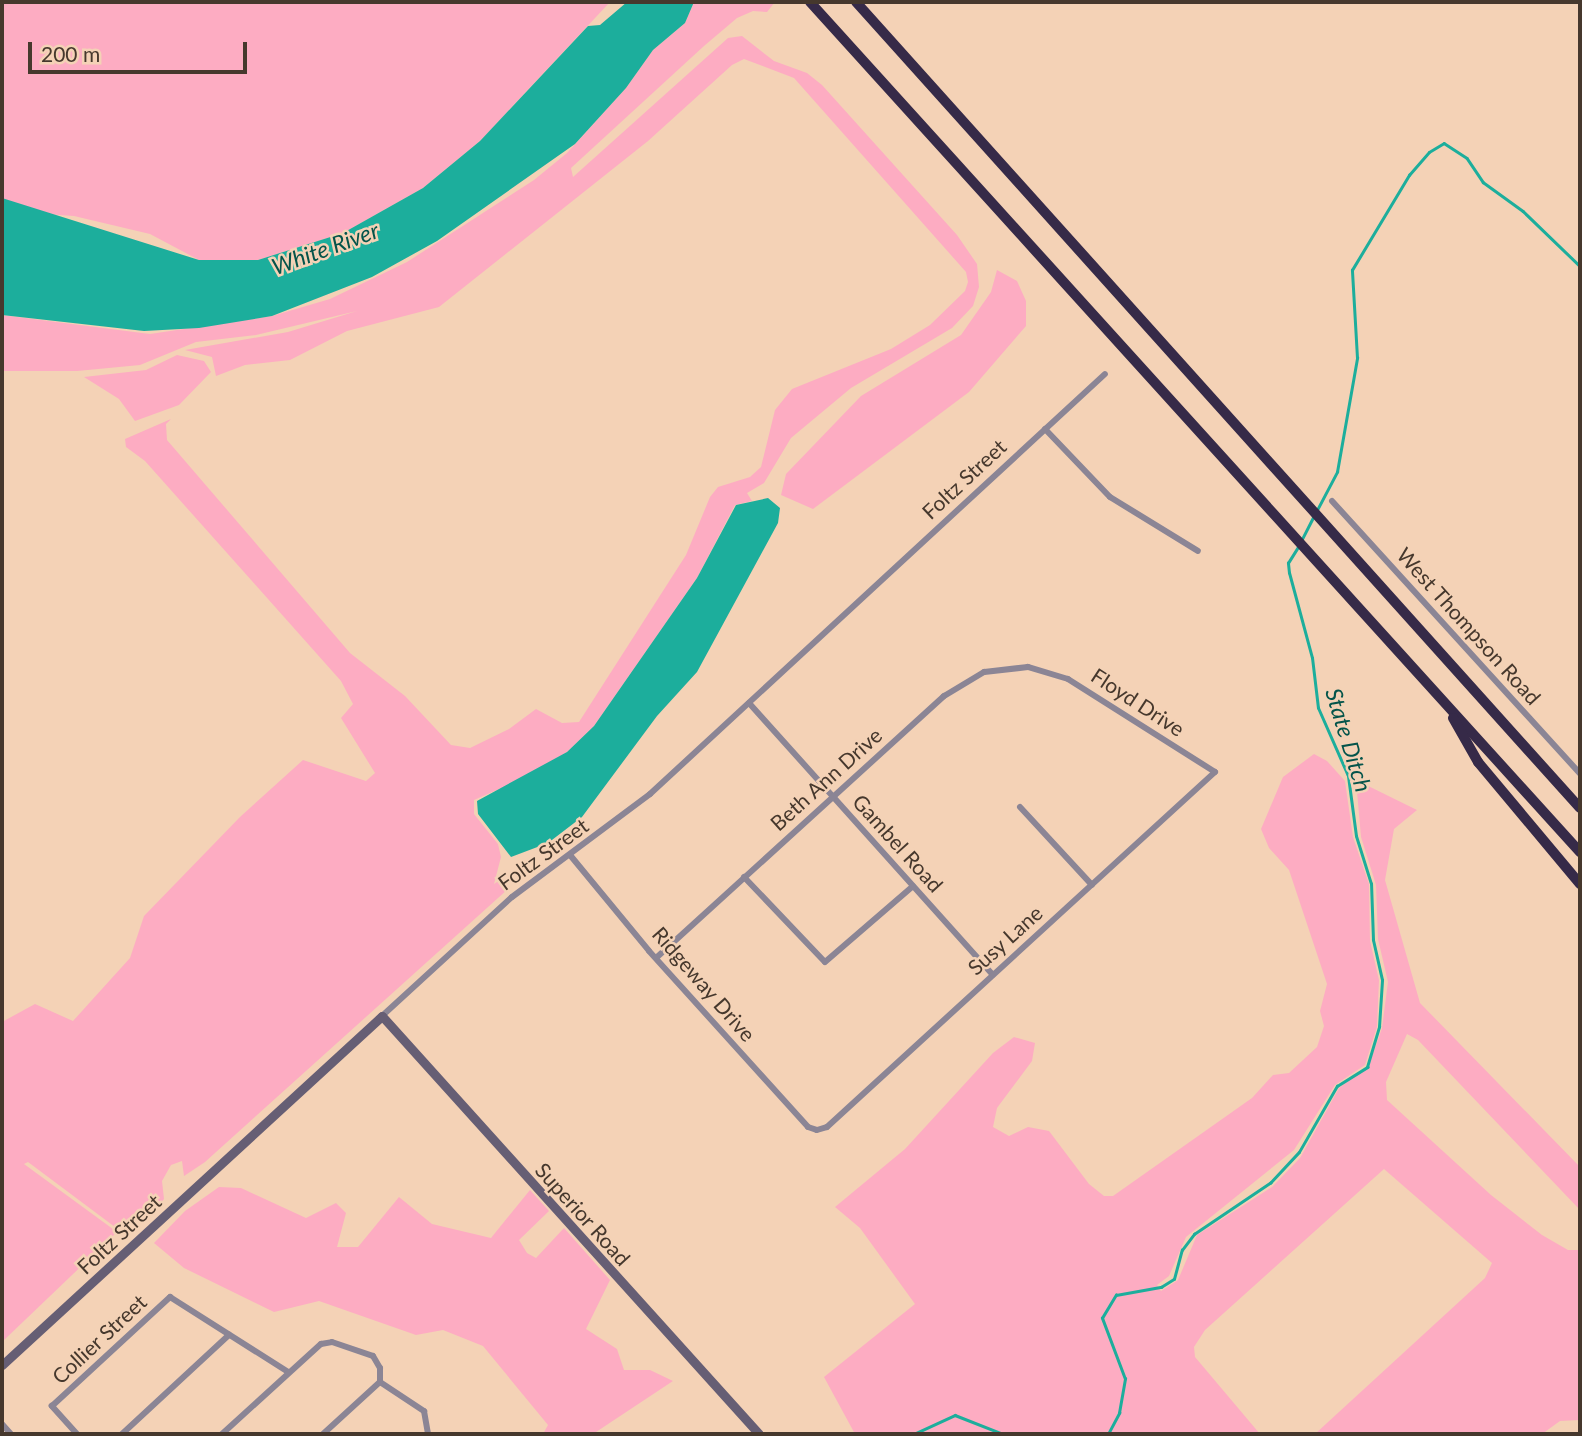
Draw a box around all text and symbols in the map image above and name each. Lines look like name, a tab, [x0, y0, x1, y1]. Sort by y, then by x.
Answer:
scale bar	[32, 28, 250, 72]
text: 200 m	[41, 41, 100, 66]
water label: White River	[268, 216, 382, 280]
street label: Foltz Street	[917, 434, 1011, 524]
street label: West Thompson Road	[1392, 542, 1546, 710]
street label: Floyd Drive	[1087, 663, 1189, 741]
water label: State Ditch	[1320, 685, 1378, 795]
street label: Beth Ann Drive	[765, 722, 887, 836]
street label: Gambel Road	[848, 789, 948, 897]
street label: Foltz Street	[493, 813, 593, 895]
street label: Susy Lane	[962, 900, 1048, 980]
street label: Ridgeway Drive	[647, 921, 761, 1047]
street label: Superior Road	[530, 1157, 636, 1271]
street label: Foltz Street	[72, 1189, 166, 1279]
street label: Collier Street	[46, 1289, 152, 1389]

